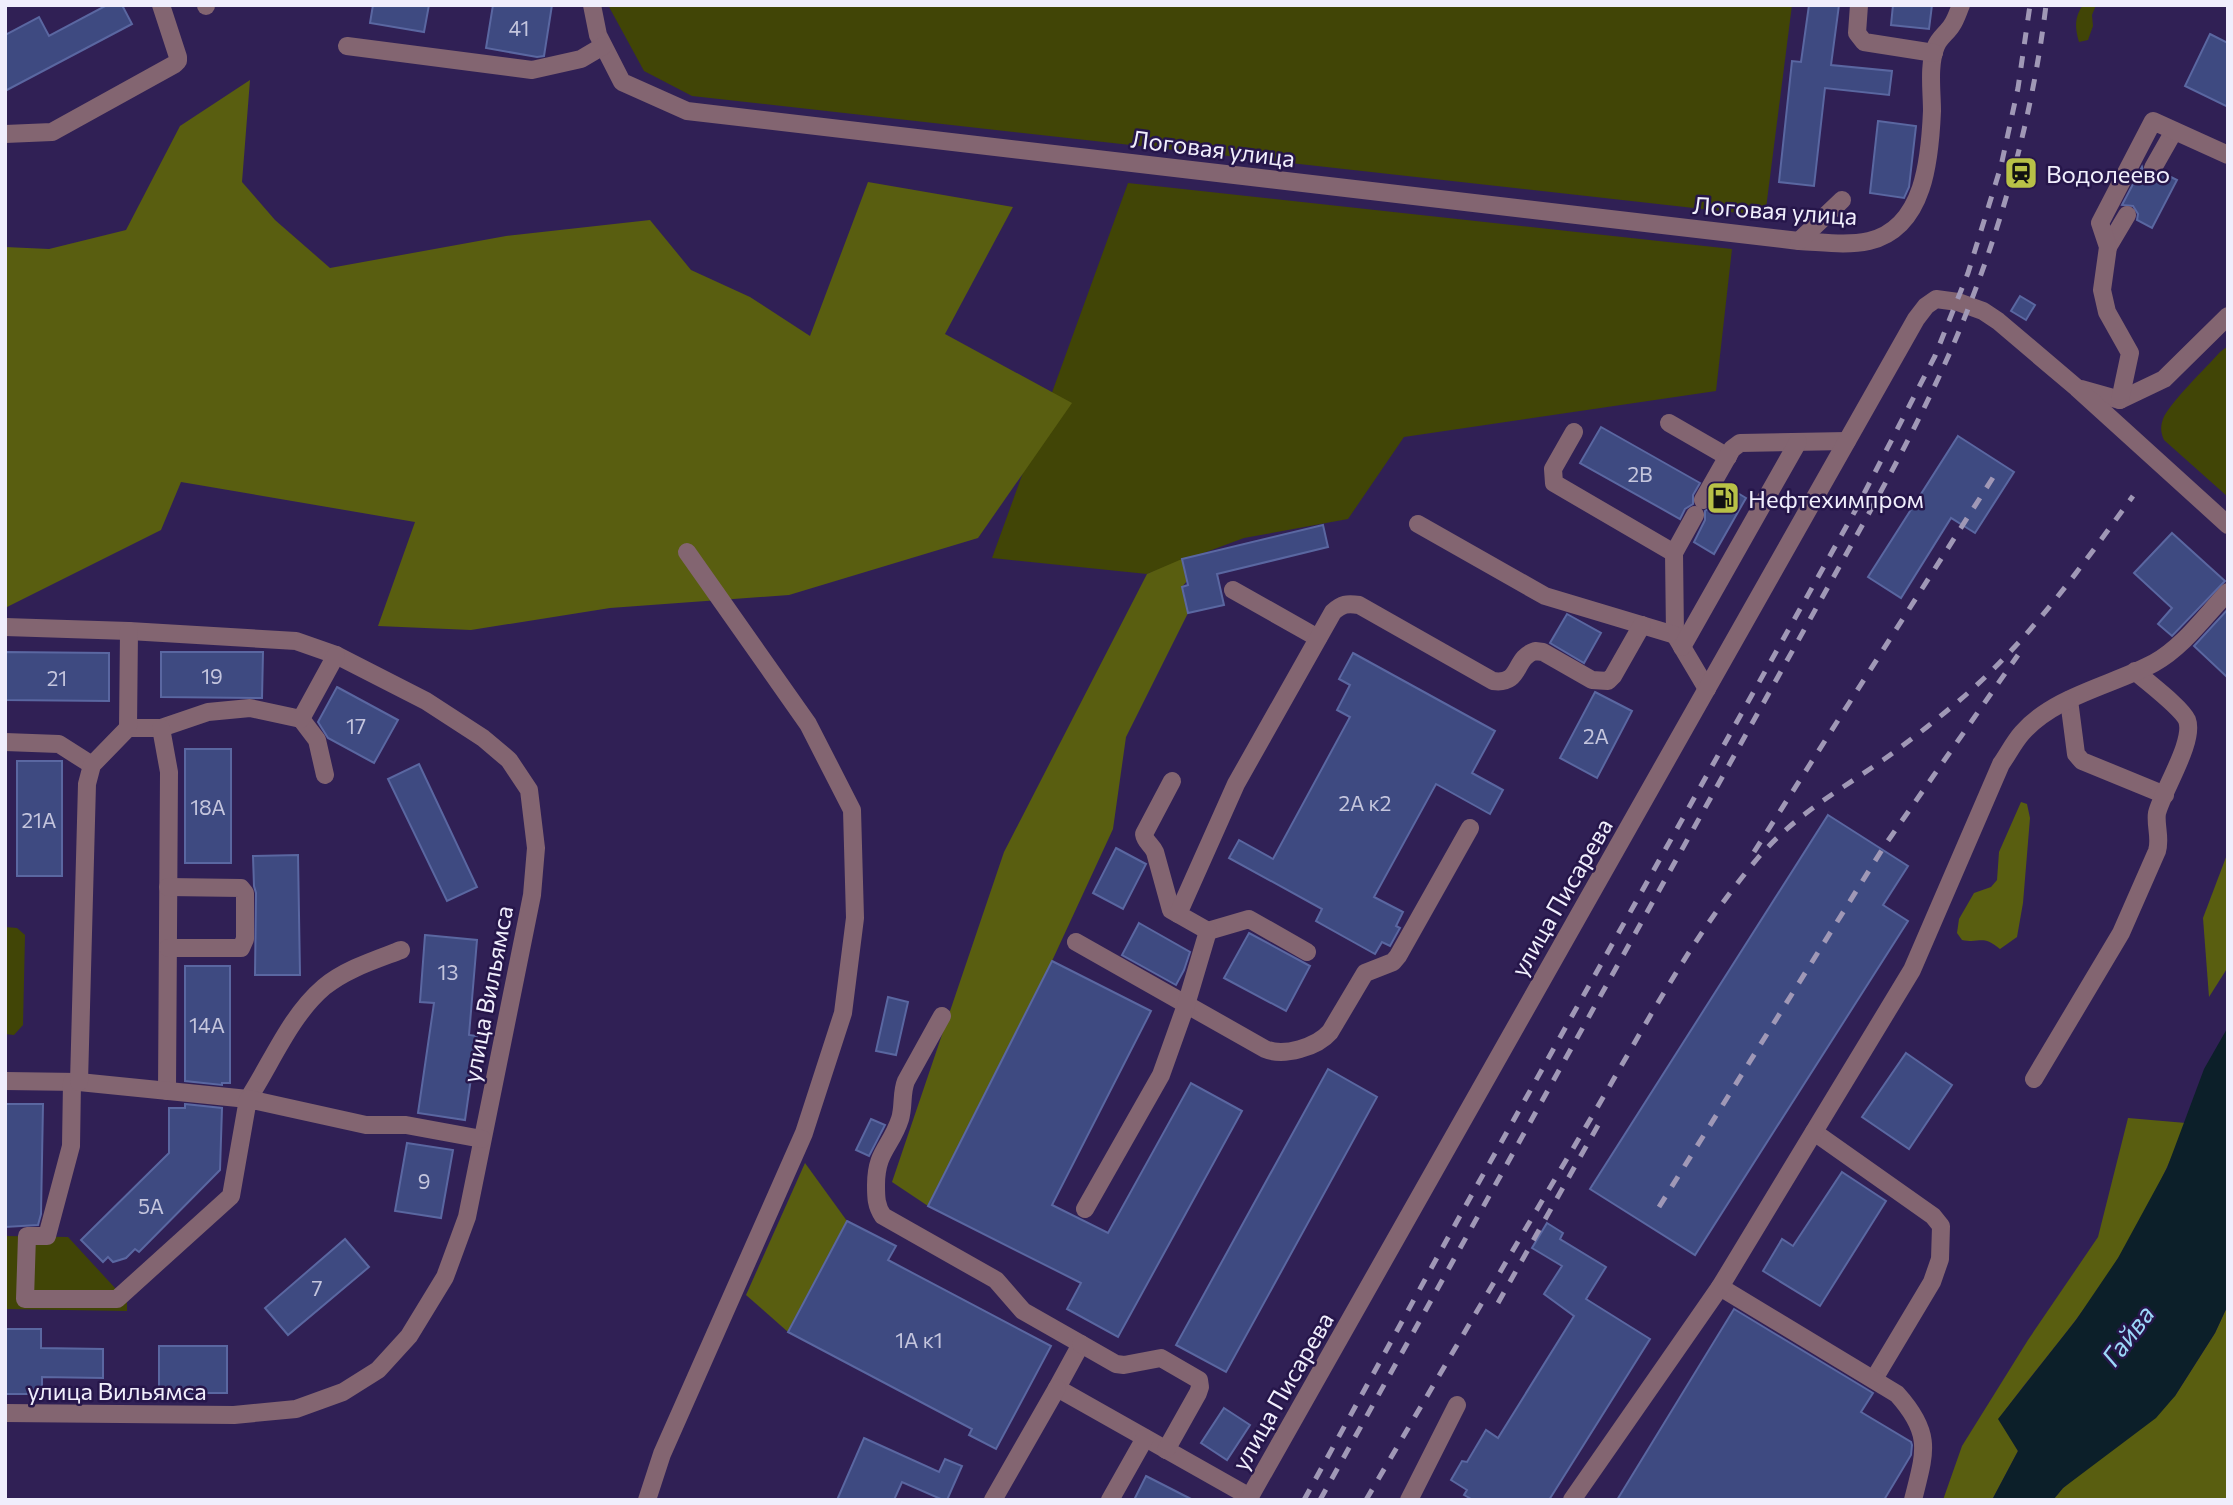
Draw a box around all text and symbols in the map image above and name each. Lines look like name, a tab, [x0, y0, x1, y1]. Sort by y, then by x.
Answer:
house number: 41	[509, 15, 529, 40]
street label: Логовая улица	[1129, 124, 1297, 172]
station icon: Водолеево	[2002, 154, 2040, 192]
place label: Водолеево	[2046, 159, 2170, 188]
street label: Логовая улица	[1692, 190, 1858, 230]
house number: 2В	[1627, 461, 1653, 486]
fuel station icon: Нефтехимпром	[1704, 479, 1742, 517]
place label: Нефтехимпром	[1748, 484, 1924, 513]
house number: 19	[201, 663, 223, 688]
house number: 21	[47, 665, 67, 690]
house number: 17	[346, 713, 366, 738]
house number: 2А	[1583, 723, 1609, 748]
house number: 2А к2	[1338, 790, 1392, 815]
house number: 18А	[190, 794, 226, 819]
house number: 21А	[21, 807, 57, 832]
street label: улица Писарева	[1504, 813, 1618, 981]
street label: улица Вильямса	[456, 903, 518, 1085]
house number: 13	[438, 959, 458, 984]
house number: 14А	[189, 1012, 225, 1037]
house number: 9	[418, 1168, 430, 1193]
house number: 5А	[138, 1193, 164, 1218]
house number: 7	[311, 1275, 323, 1300]
water label: Гайва	[2094, 1298, 2160, 1372]
street label: улица Писарева	[1225, 1307, 1339, 1475]
house number: 1А к1	[895, 1327, 943, 1352]
street label: улица Вильямса	[27, 1376, 207, 1405]

